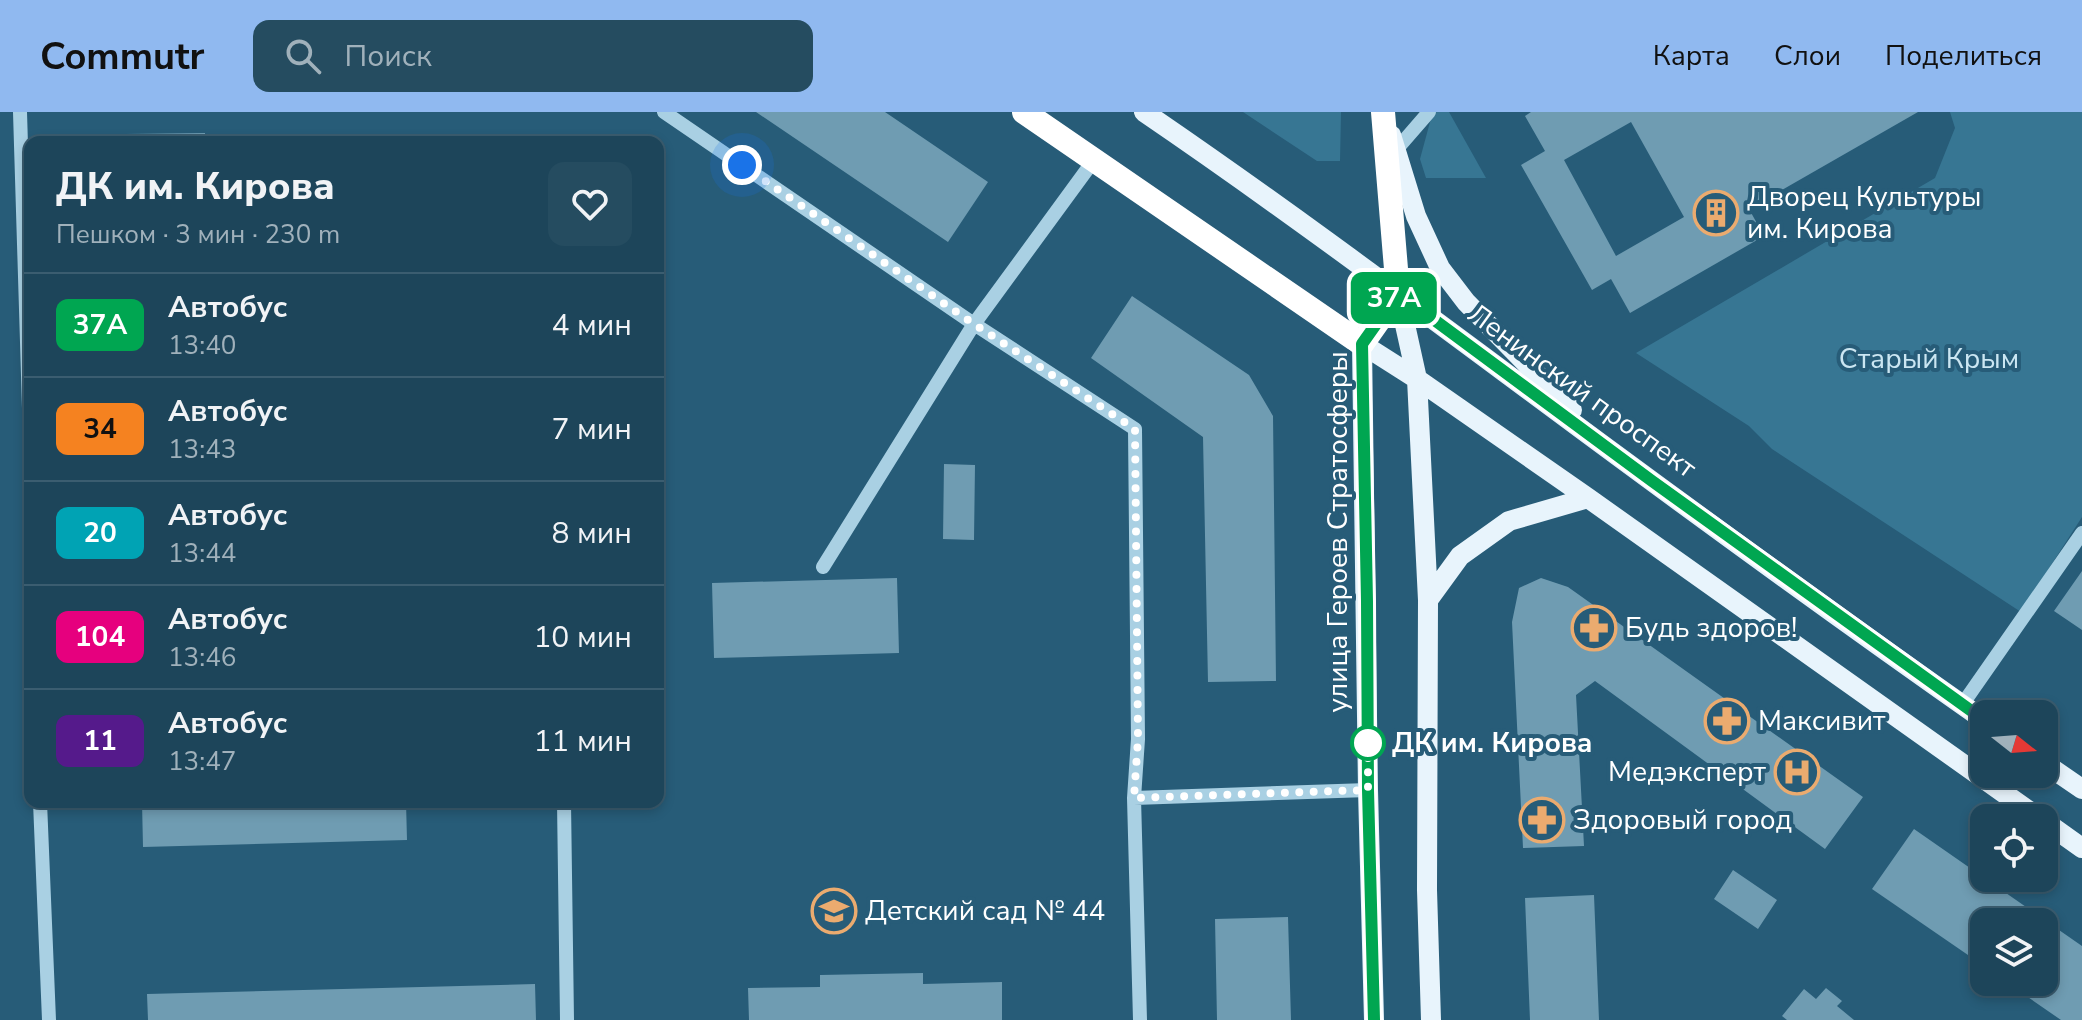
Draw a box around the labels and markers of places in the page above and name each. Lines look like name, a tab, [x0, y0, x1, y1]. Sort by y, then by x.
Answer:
place label: Дворец Культуры им. Кирова	[1747, 178, 1981, 248]
building icon: Дворец Культуры им. Кирова	[1692, 189, 1740, 237]
pharmacy icon: Будь здоров!	[1570, 604, 1618, 652]
place label: Будь здоров!	[1625, 609, 1797, 647]
pharmacy icon: Максивит	[1703, 697, 1751, 745]
place label: Максивит	[1758, 702, 1886, 740]
place label: ДК им. Кирова	[1392, 724, 1593, 762]
marker: ДК им. Кирова	[1351, 726, 1385, 760]
hospital icon: Медэксперт	[1773, 748, 1821, 796]
place label: Медэксперт	[1608, 753, 1767, 791]
pharmacy icon: Здоровый город	[1518, 796, 1566, 844]
place label: Здоровый город	[1573, 801, 1792, 839]
school or university icon: Детский сад № 44	[810, 887, 858, 935]
place label: Детский сад № 44	[865, 892, 1105, 930]

